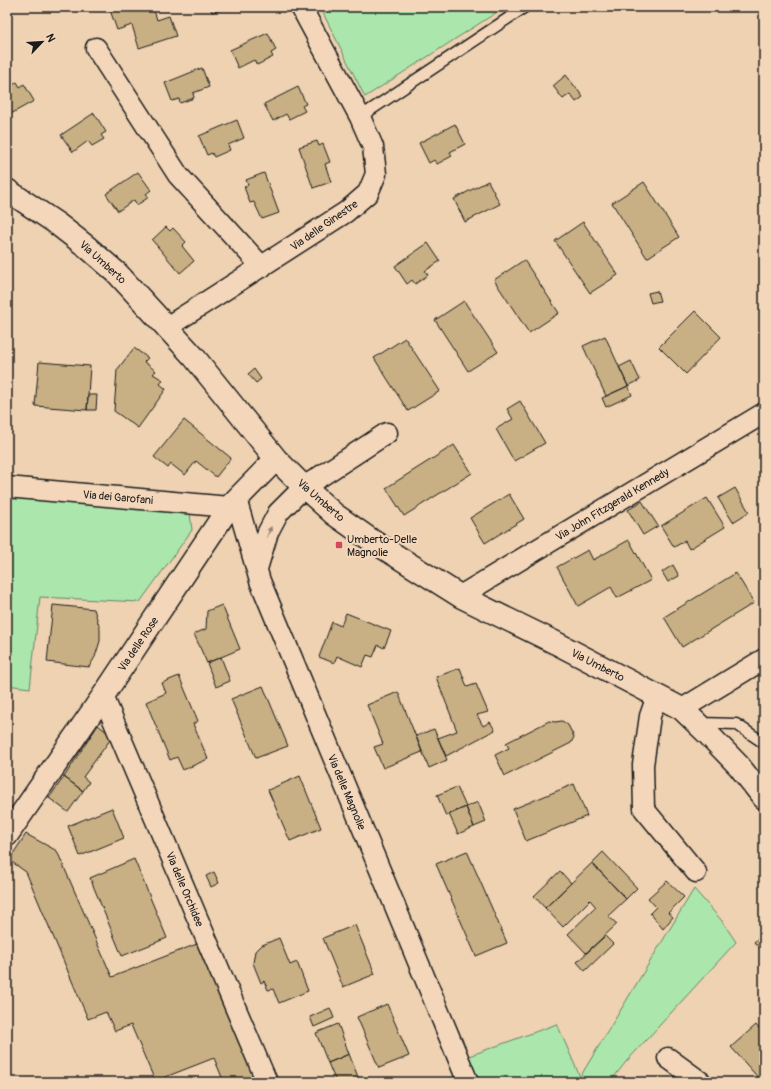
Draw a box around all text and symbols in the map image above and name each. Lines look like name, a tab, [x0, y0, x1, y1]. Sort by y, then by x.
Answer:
north arrow	[22, 22, 62, 62]
text: N	[43, 32, 58, 45]
street label: Via delle Ginestre	[288, 197, 361, 253]
street label: Via Umberto	[77, 238, 129, 287]
street label: Via John Fitzgerald Kennedy	[553, 465, 672, 543]
street label: Via Umberto	[294, 476, 347, 524]
street label: Via dei Garofani	[82, 488, 154, 507]
one-way arrow	[266, 526, 272, 538]
place label: Umberto-Delle Magnolie	[347, 533, 417, 559]
marker: Umberto-Delle Magnolie	[334, 540, 344, 550]
street label: Via delle Rose	[116, 614, 162, 674]
street label: Via Umberto	[569, 646, 627, 684]
street label: Via delle Magnolie	[325, 752, 369, 833]
street label: Via delle Orchidee	[163, 850, 206, 929]

